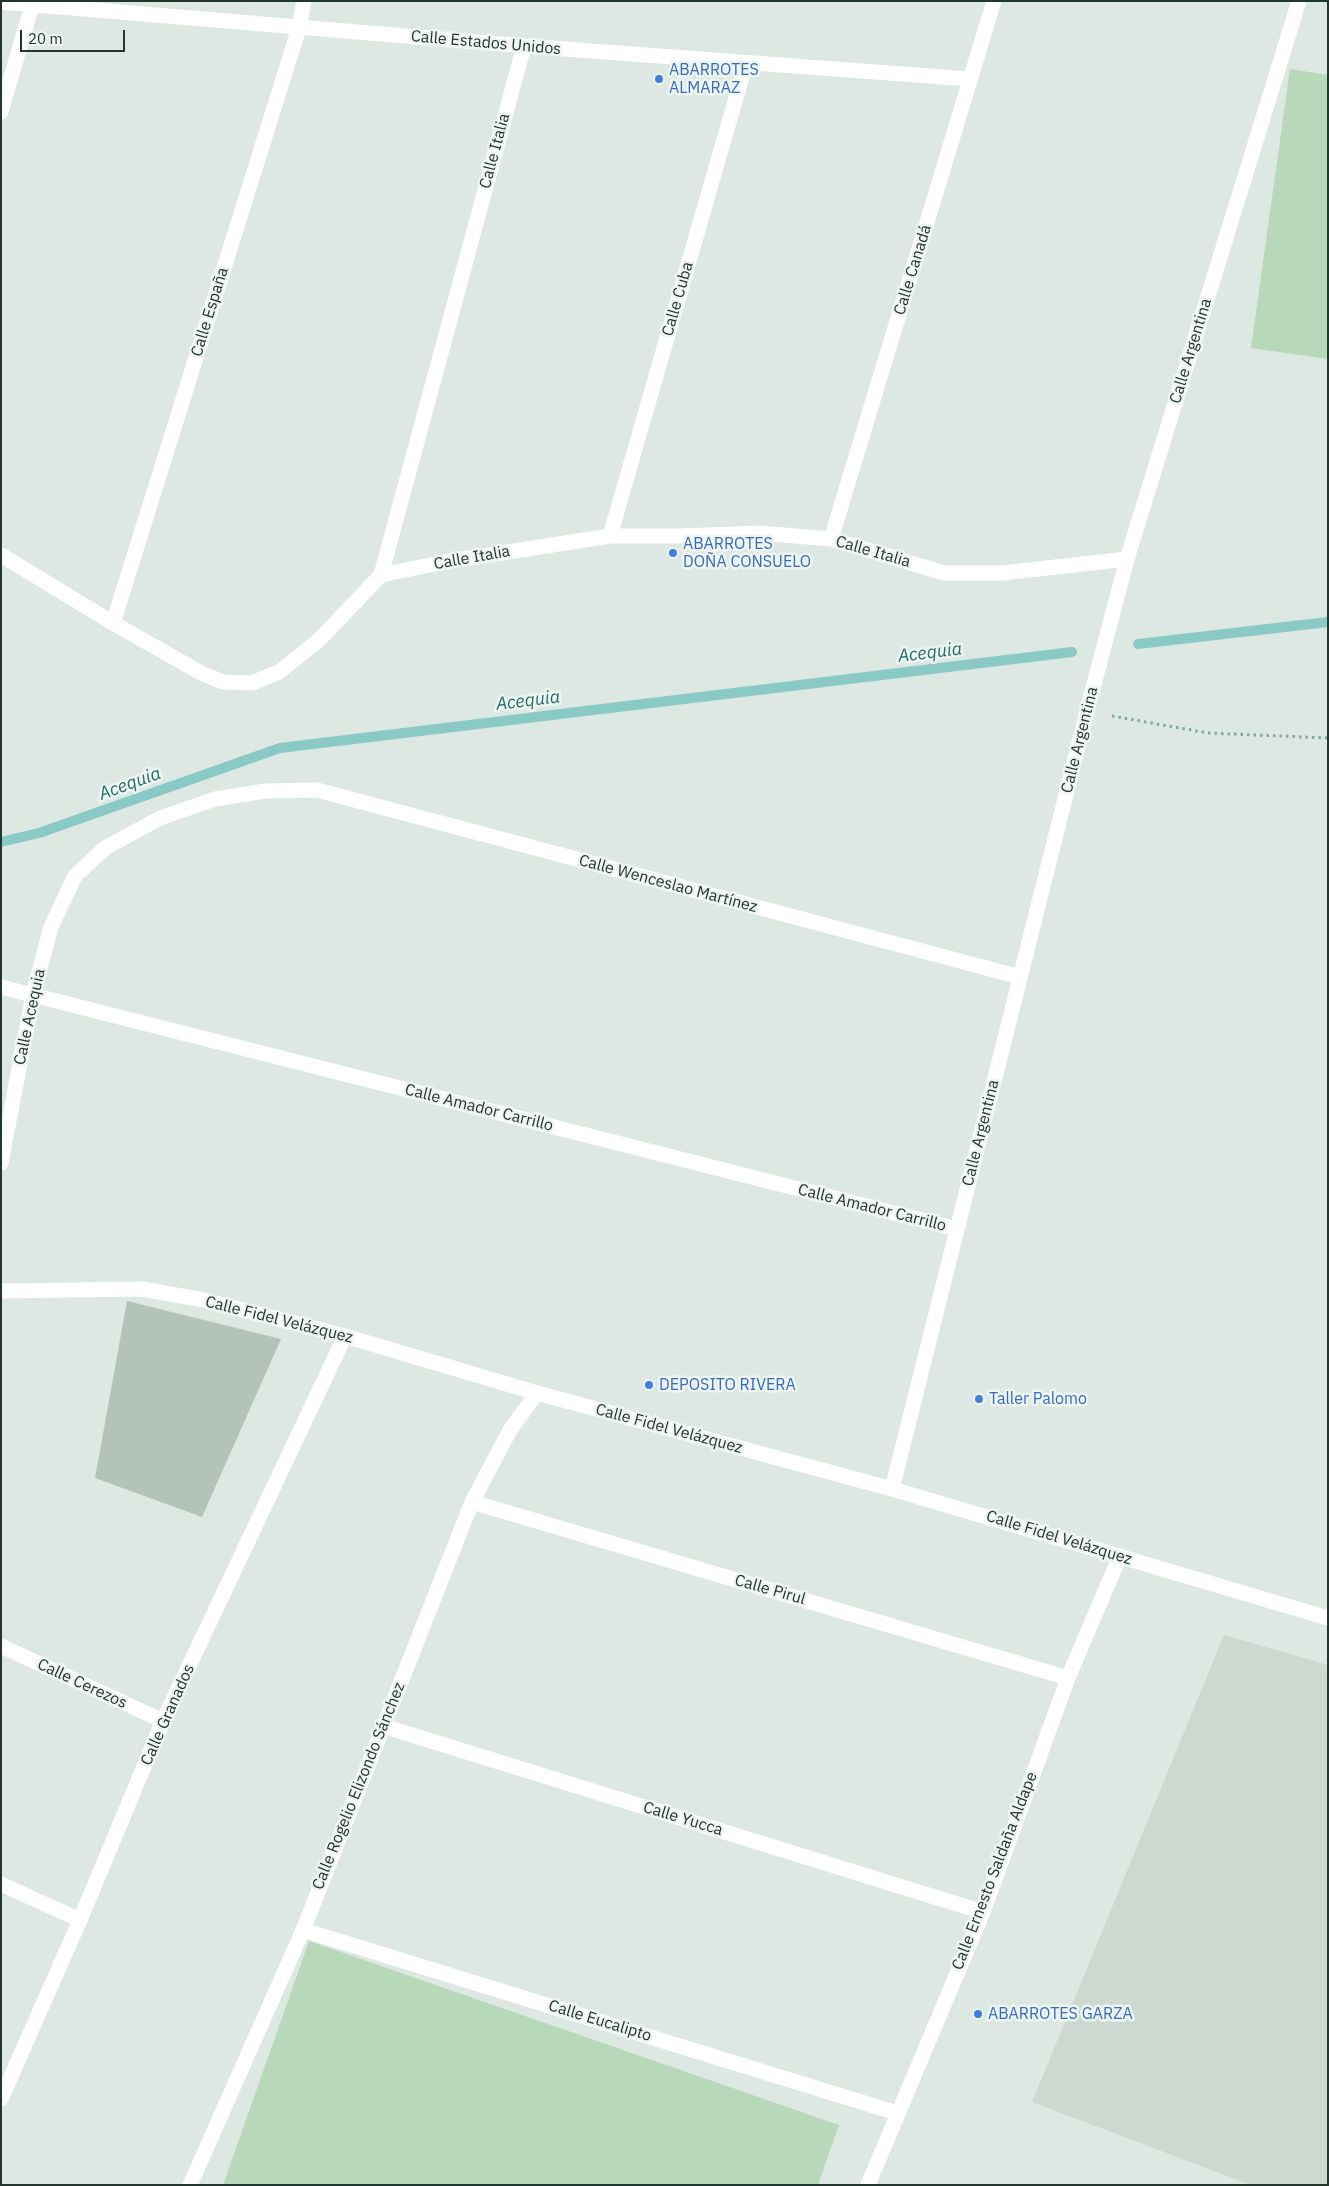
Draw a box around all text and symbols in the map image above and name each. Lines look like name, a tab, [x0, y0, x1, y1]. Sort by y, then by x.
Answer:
scale bar	[22, 20, 128, 52]
street label: Calle Estados Unidos	[410, 27, 562, 59]
text: 20 m	[28, 29, 63, 48]
place label: ABARROTES ALMARAZ	[669, 60, 759, 98]
marker: ABARROTES ALMARAZ	[653, 73, 665, 85]
street label: Calle Italia	[476, 111, 514, 191]
street label: Calle Canadá	[890, 222, 936, 318]
street label: Calle Cuba	[658, 260, 698, 338]
street label: Calle España	[187, 265, 233, 359]
street label: Calle Argentina	[1166, 296, 1216, 406]
street label: Calle Italia	[833, 532, 913, 572]
place label: ABARROTES DOÑA CONSUELO	[683, 534, 811, 572]
street label: Calle Italia	[432, 542, 512, 574]
marker: ABARROTES DOÑA CONSUELO	[667, 547, 679, 559]
water label: Acequia	[897, 638, 963, 668]
street label: Calle Argentina	[1058, 685, 1102, 795]
water label: Acequia	[495, 686, 561, 716]
water label: Acequia	[96, 763, 164, 805]
street label: Calle Wenceslao Martínez	[577, 851, 759, 917]
street label: Calle Acequia	[10, 967, 50, 1067]
street label: Calle Argentina	[959, 1078, 1003, 1188]
street label: Calle Amador Carrillo	[403, 1080, 555, 1136]
street label: Calle Amador Carrillo	[796, 1180, 948, 1236]
street label: Calle Fidel Velázquez	[203, 1292, 355, 1348]
place label: DEPOSITO RIVERA	[659, 1375, 796, 1395]
marker: DEPOSITO RIVERA	[643, 1379, 655, 1391]
place label: Taller Palomo	[989, 1389, 1087, 1409]
marker: Taller Palomo	[973, 1393, 985, 1405]
street label: Calle Fidel Velázquez	[593, 1400, 745, 1458]
street label: Calle Fidel Velázquez	[984, 1507, 1134, 1569]
street label: Calle Pirul	[732, 1571, 808, 1609]
street label: Calle Cerezos	[34, 1655, 130, 1713]
street label: Calle Granados	[137, 1661, 199, 1769]
street label: Calle Rogelio Elizondo Sánchez	[309, 1679, 409, 1893]
street label: Calle Ernesto Saldaña Aldape	[948, 1769, 1042, 1973]
street label: Calle Yucca	[641, 1798, 725, 1840]
street label: Calle Eucalipto	[546, 1996, 654, 2046]
place label: ABARROTES GARZA	[988, 2004, 1133, 2024]
marker: ABARROTES GARZA	[972, 2008, 984, 2020]

